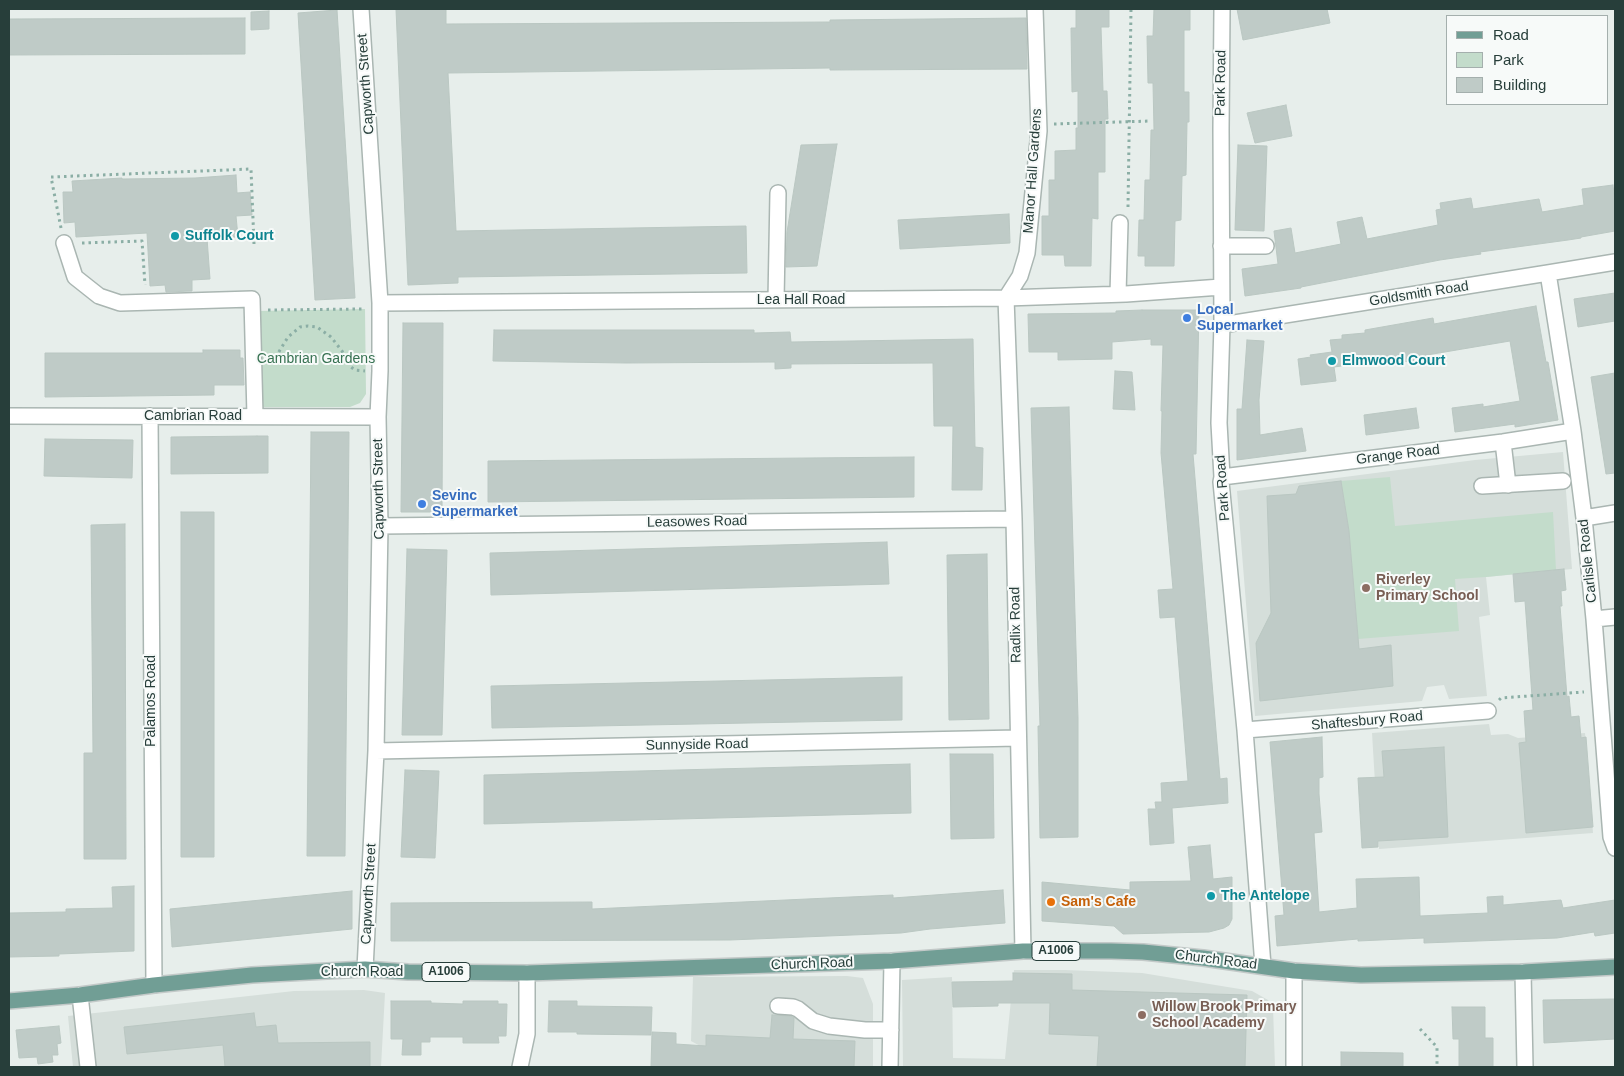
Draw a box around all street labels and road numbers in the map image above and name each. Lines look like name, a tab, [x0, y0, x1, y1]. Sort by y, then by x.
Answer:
street label: Capworth Street	[354, 33, 378, 135]
street label: Park Road	[1212, 50, 1230, 116]
street label: Manor Hall Gardens	[1020, 108, 1046, 234]
street label: Goldsmith Road	[1368, 278, 1470, 310]
street label: Lea Hall Road	[757, 292, 845, 308]
street label: Cambrian Road	[144, 408, 242, 424]
street label: Capworth Street	[370, 438, 388, 540]
street label: Grange Road	[1355, 442, 1441, 468]
street label: Park Road	[1212, 454, 1234, 522]
street label: Leasowes Road	[647, 513, 747, 531]
street label: Carlisle Road	[1575, 518, 1601, 604]
street label: Radlix Road	[1007, 587, 1025, 663]
street label: Palamos Road	[143, 655, 159, 747]
street label: Shaftesbury Road	[1310, 708, 1424, 734]
street label: Sunnyside Road	[645, 736, 749, 754]
street label: Capworth Street	[358, 843, 380, 945]
road number: A1006	[1032, 941, 1080, 960]
street label: Church Road	[1174, 947, 1258, 973]
street label: Church Road	[770, 954, 854, 974]
road number: A1006	[422, 962, 470, 982]
street label: Church Road	[321, 964, 403, 980]

